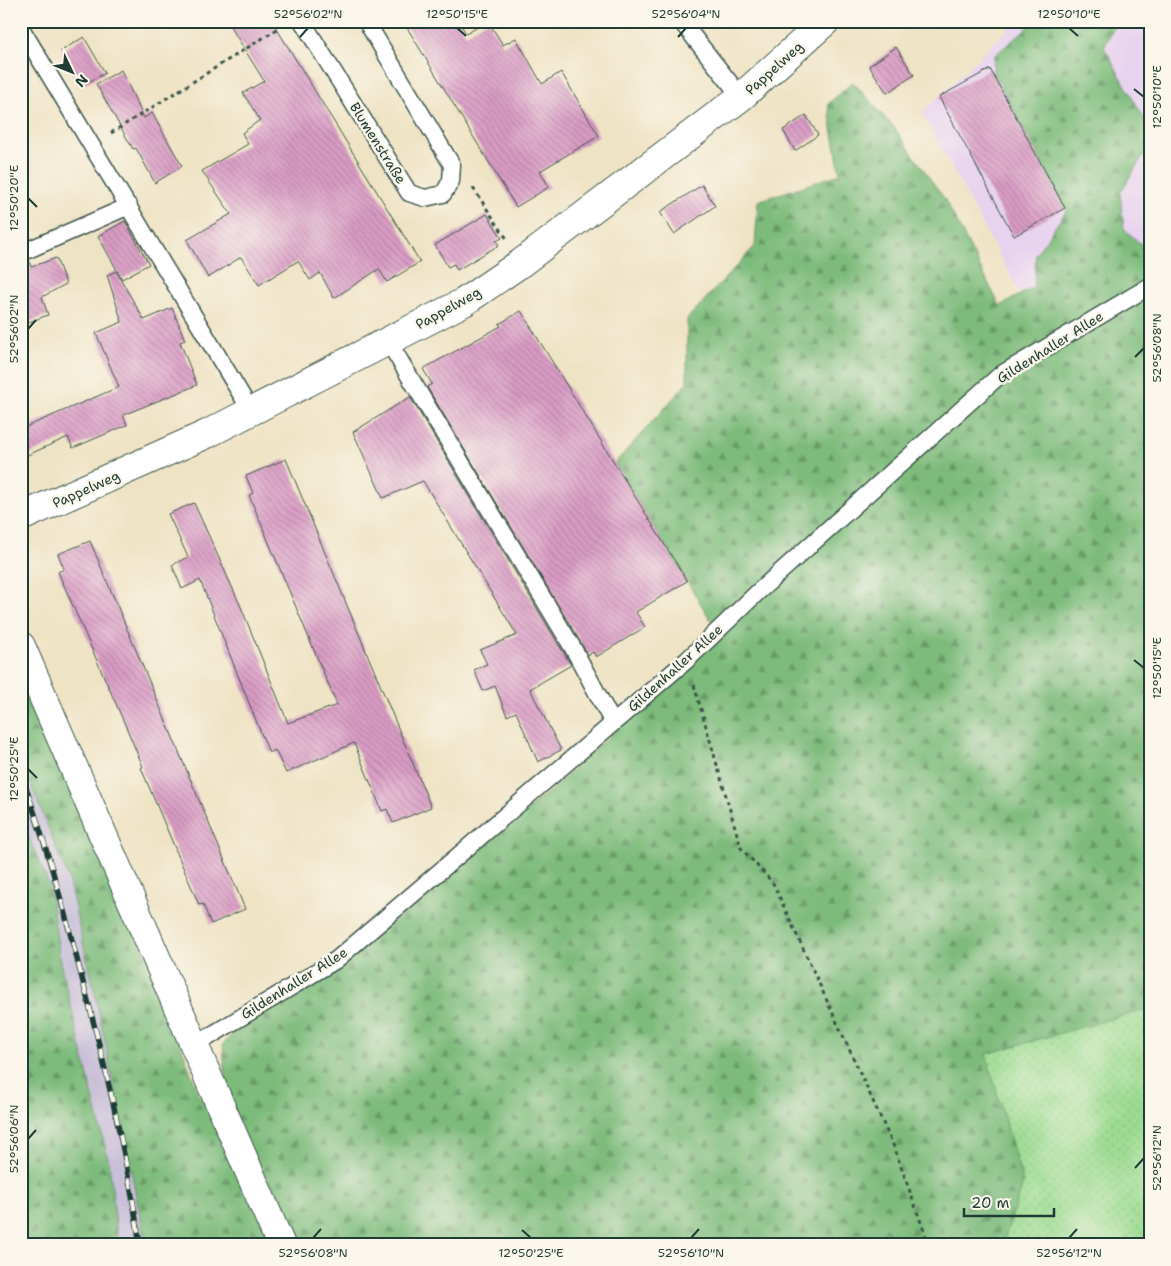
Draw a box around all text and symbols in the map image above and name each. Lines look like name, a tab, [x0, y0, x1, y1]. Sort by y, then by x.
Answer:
text: 52°56'02"N	[274, 6, 342, 22]
text: 12°50'15"E	[426, 6, 488, 22]
text: 52°56'04"N	[651, 6, 721, 22]
text: 12°50'10"E	[1037, 6, 1101, 22]
street label: Pappelweg	[741, 37, 807, 99]
north arrow	[48, 48, 98, 98]
text: 12°50'10"E	[1149, 65, 1165, 129]
text: N	[71, 71, 92, 91]
street label: Blumenstraße	[346, 99, 410, 187]
text: 12°50'20"E	[6, 165, 22, 231]
street label: Pappelweg	[412, 283, 484, 333]
text: 52°56'02"N	[6, 295, 22, 363]
street label: Gildenhaller Allee	[993, 307, 1107, 387]
text: 52°56'08"N	[1149, 313, 1165, 383]
street label: Pappelweg	[49, 466, 123, 512]
street label: Gildenhaller Allee	[624, 620, 726, 716]
text: 12°50'15"E	[1149, 637, 1165, 699]
text: 12°50'25"E	[6, 736, 22, 802]
street label: Gildenhaller Allee	[237, 943, 351, 1023]
text: 52°56'06"N	[6, 1105, 22, 1173]
text: 52°56'12"N	[1149, 1125, 1165, 1191]
scale bar	[964, 1186, 1054, 1218]
text: 20 m	[971, 1193, 1010, 1213]
text: 52°56'08"N	[278, 1245, 348, 1261]
text: 12°50'25"E	[498, 1245, 564, 1261]
text: 52°56'10"N	[658, 1245, 724, 1261]
text: 52°56'12"N	[1036, 1245, 1102, 1261]

